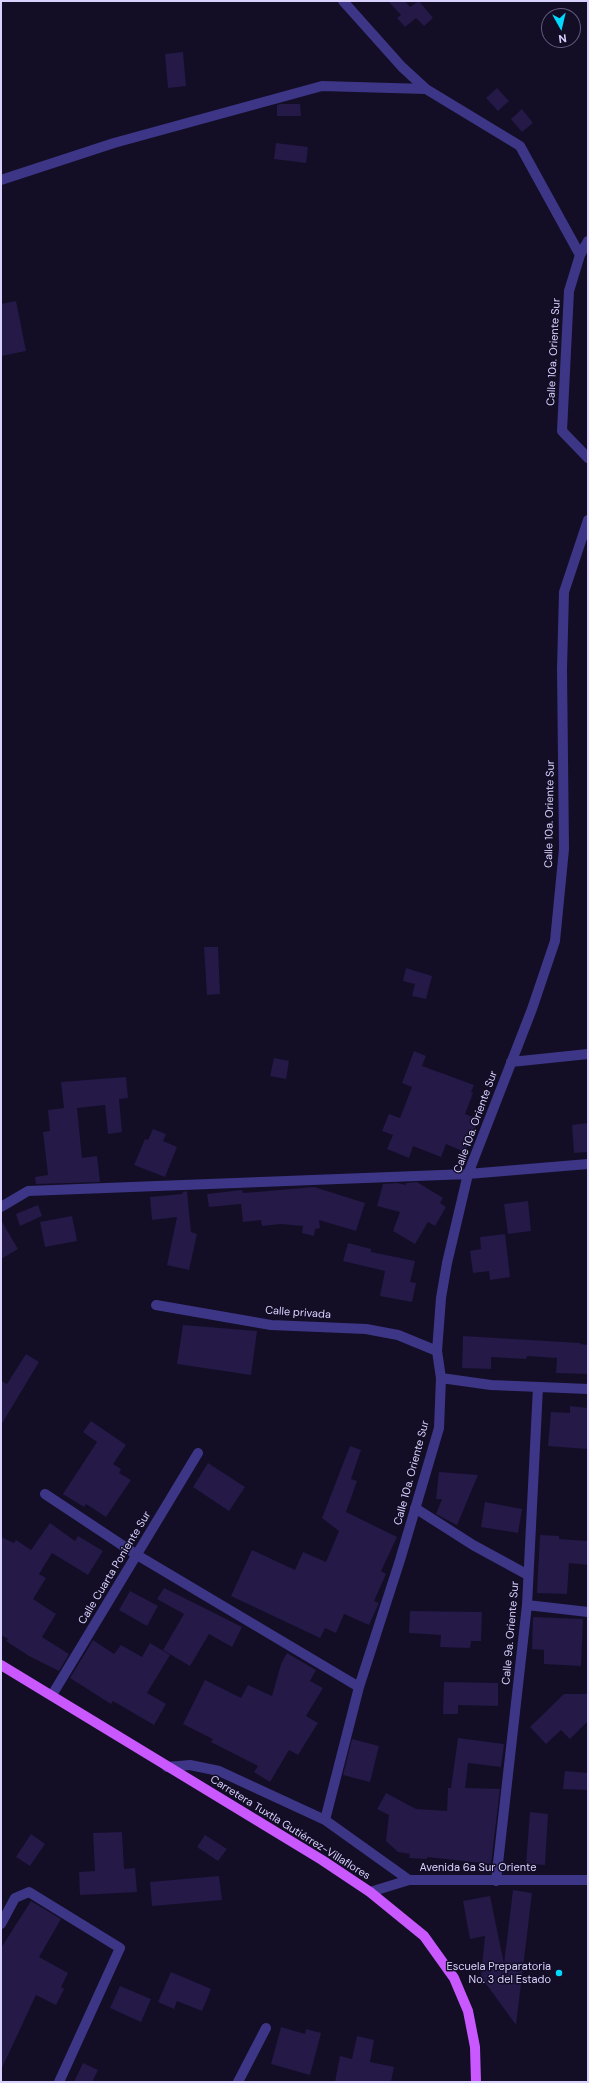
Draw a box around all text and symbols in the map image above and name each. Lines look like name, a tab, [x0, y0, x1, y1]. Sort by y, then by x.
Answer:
north arrow	[541, 8, 581, 48]
text: N	[558, 31, 567, 46]
street label: Calle 10a. Oriente Sur	[545, 298, 563, 406]
street label: Calle 10a. Oriente Sur	[542, 760, 558, 868]
street label: Calle 10a. Oriente Sur	[451, 1069, 501, 1175]
street label: Calle privada	[265, 1304, 331, 1322]
street label: Calle 10a. Oriente Sur	[392, 1419, 432, 1527]
street label: Calle Cuarta Poniente Sur	[76, 1509, 154, 1627]
street label: Calle 9a. Oriente Sur	[500, 1581, 522, 1685]
street label: Carretera Tuxtla Gutiérrez-Villaflores	[208, 1773, 372, 1883]
street label: Avenida 6a Sur Oriente	[420, 1861, 536, 1875]
place label: Escuela Preparatoria No. 3 del Estado	[446, 1960, 551, 1986]
marker: Escuela Preparatoria No. 3 del Estado	[554, 1968, 564, 1978]

